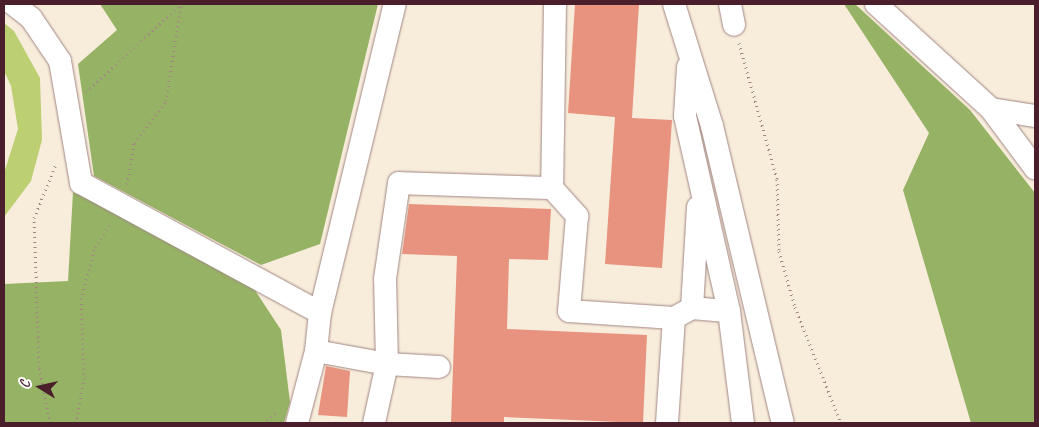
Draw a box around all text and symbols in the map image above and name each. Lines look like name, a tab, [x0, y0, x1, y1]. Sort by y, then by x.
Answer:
north arrow	[15, 362, 65, 412]
text: С	[16, 379, 34, 389]

